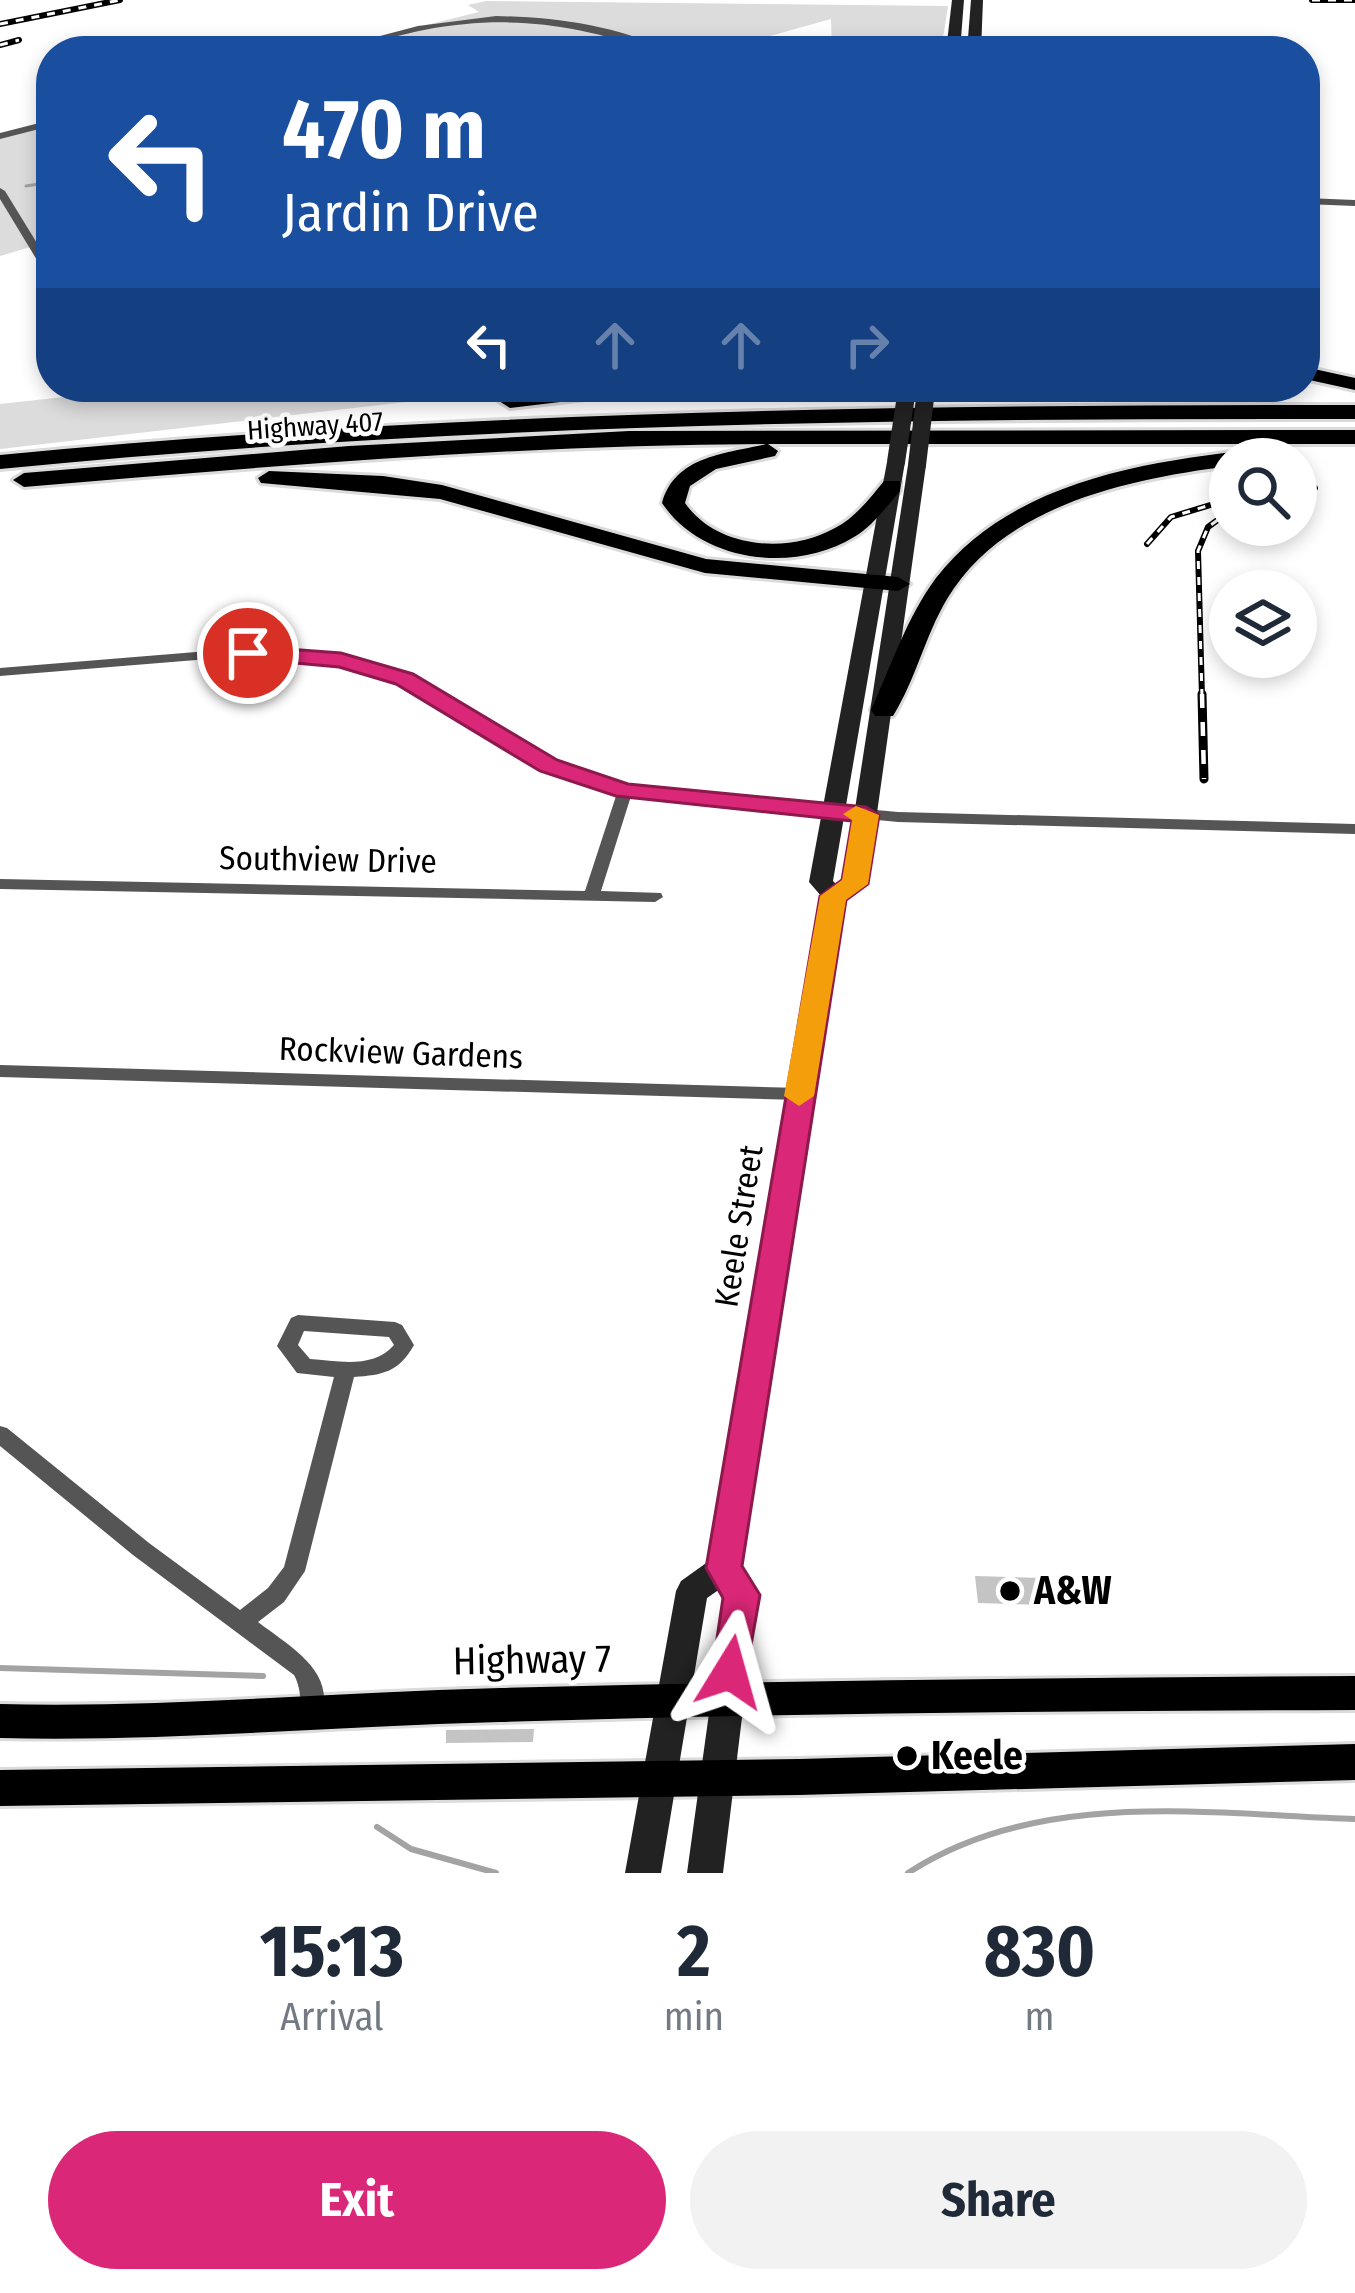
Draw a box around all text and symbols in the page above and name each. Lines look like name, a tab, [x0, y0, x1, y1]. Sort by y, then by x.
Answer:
text: 470 m	[282, 79, 486, 180]
icon: left	[84, 84, 240, 240]
text: Jardin Drive	[282, 181, 539, 245]
icon: left	[456, 312, 522, 378]
icon: ahead	[582, 312, 648, 378]
icon: ahead	[708, 312, 774, 378]
icon: right	[834, 312, 900, 378]
street label: Highway 407	[246, 405, 384, 447]
map controls	[1209, 438, 1317, 678]
button: search	[1209, 438, 1317, 546]
button: layers	[1209, 570, 1317, 678]
pin	[197, 602, 299, 704]
icon: arrive	[215, 620, 281, 686]
street label: Southview Drive	[219, 838, 437, 882]
street label: Rockview Gardens	[278, 1029, 524, 1077]
street label: Keele Street	[706, 1142, 772, 1310]
place label: A&W	[1033, 1568, 1112, 1614]
marker: A&W	[997, 1578, 1023, 1604]
position arrow	[667, 1609, 793, 1735]
street label: Highway 7	[452, 1636, 612, 1684]
place label: Keele	[931, 1733, 1023, 1779]
marker: Keele	[894, 1743, 920, 1769]
text: 15:13	[260, 1909, 404, 1995]
text: 2	[677, 1909, 711, 1995]
text: 830	[984, 1909, 1095, 1995]
text: Arrival	[280, 1994, 384, 2040]
text: min	[664, 1994, 724, 2040]
text: m	[1025, 1994, 1055, 2040]
button: Exit	[48, 2131, 666, 2269]
button: Share	[690, 2131, 1307, 2269]

